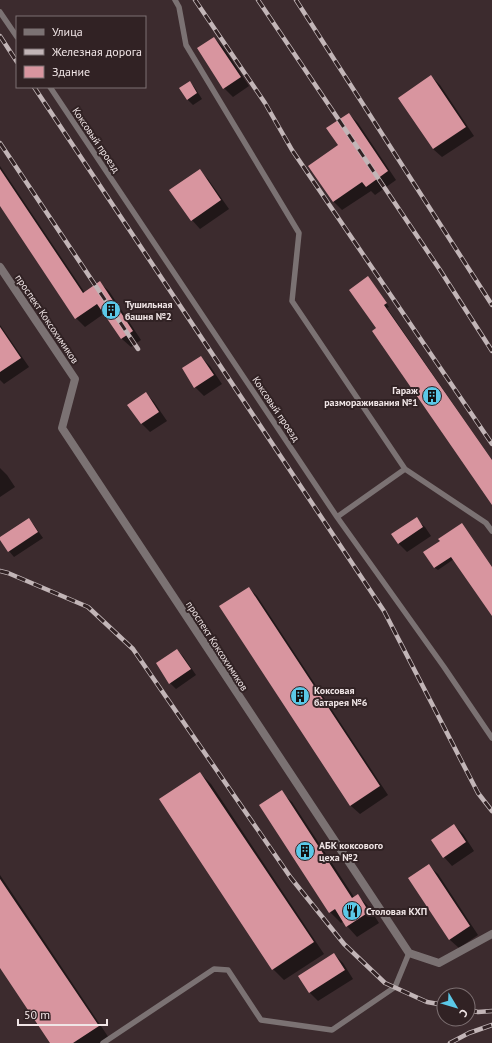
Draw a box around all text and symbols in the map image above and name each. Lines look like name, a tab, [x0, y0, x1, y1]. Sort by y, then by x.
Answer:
legend	[16, 16, 146, 88]
text: Улица	[52, 24, 83, 39]
text: Железная дорога	[51, 44, 142, 59]
text: Здание	[52, 64, 90, 79]
street label: Коксовый проезд	[69, 105, 123, 176]
street label: проспект Коксохимиков	[12, 272, 82, 366]
place label: Тушильная башня №2	[125, 298, 173, 323]
building icon: Тушильная башня №2	[100, 299, 122, 321]
street label: Коксовый проезд	[249, 374, 303, 445]
place label: Гараж размораживания №1	[324, 384, 418, 409]
building icon: Гараж размораживания №1	[421, 385, 443, 407]
street label: проспект Коксохимиков	[183, 599, 251, 693]
place label: Коксовая батарея №6	[314, 684, 368, 709]
building icon: Коксовая батарея №6	[289, 685, 311, 707]
place label: АБК коксового цеха №2	[319, 839, 384, 864]
building icon: АБК коксового цеха №2	[294, 840, 316, 862]
restaurant icon: Столовая КХП	[341, 900, 363, 922]
place label: Столовая КХП	[366, 905, 427, 918]
north arrow	[436, 987, 476, 1027]
scale bar	[18, 1001, 107, 1027]
text: С	[456, 1006, 471, 1020]
text: 50 m	[24, 1007, 50, 1022]

